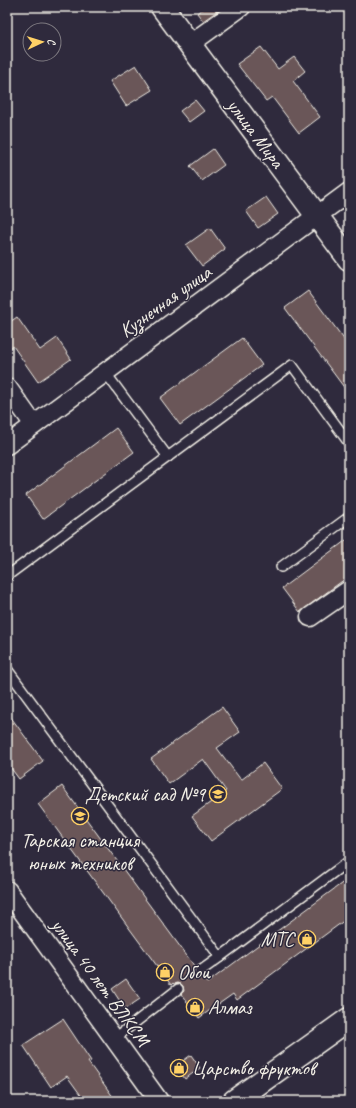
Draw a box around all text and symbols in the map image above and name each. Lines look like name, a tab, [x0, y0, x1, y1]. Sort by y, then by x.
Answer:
north arrow	[22, 22, 62, 62]
text: С	[45, 38, 59, 46]
street label: улица Мира	[221, 93, 291, 175]
street label: Кузнечная улица	[114, 259, 218, 344]
place label: Детский сад №9	[85, 782, 207, 807]
school or university icon: Детский сад №9	[208, 784, 228, 804]
school or university icon: Тарская станция юных техников	[70, 806, 90, 826]
place label: Тарская станция юных техников	[21, 828, 141, 876]
street label: улица 40 лет ВЛКСМ	[45, 913, 156, 1052]
place label: МТС	[261, 927, 296, 952]
shop icon: МТС	[297, 929, 317, 949]
place label: Обои	[178, 960, 211, 985]
shop icon: Обои	[155, 962, 175, 982]
place label: Алмаз	[208, 995, 252, 1020]
shop icon: Алмаз	[185, 997, 205, 1017]
place label: Царство фруктов	[192, 1056, 319, 1081]
shop icon: Царство фруктов	[169, 1058, 189, 1078]

